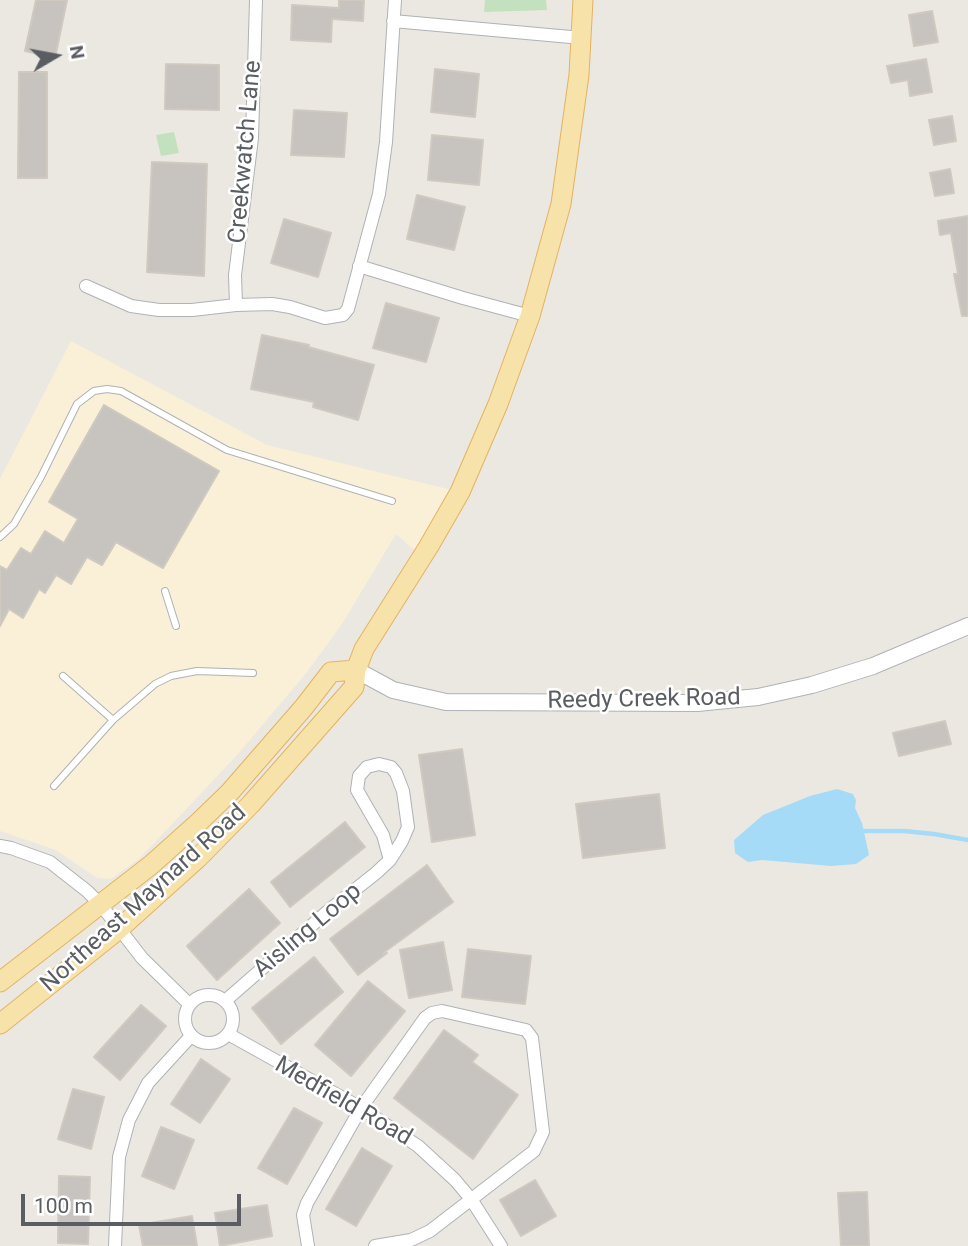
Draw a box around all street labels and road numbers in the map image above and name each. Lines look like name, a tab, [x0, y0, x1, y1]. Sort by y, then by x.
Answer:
street label: Creekwatch Lane	[224, 59, 268, 245]
street label: Reedy Creek Road	[547, 684, 741, 716]
street label: Northeast Maynard Road	[35, 799, 253, 999]
street label: Aisling Loop	[248, 878, 368, 984]
street label: Medfield Road	[269, 1051, 417, 1153]

